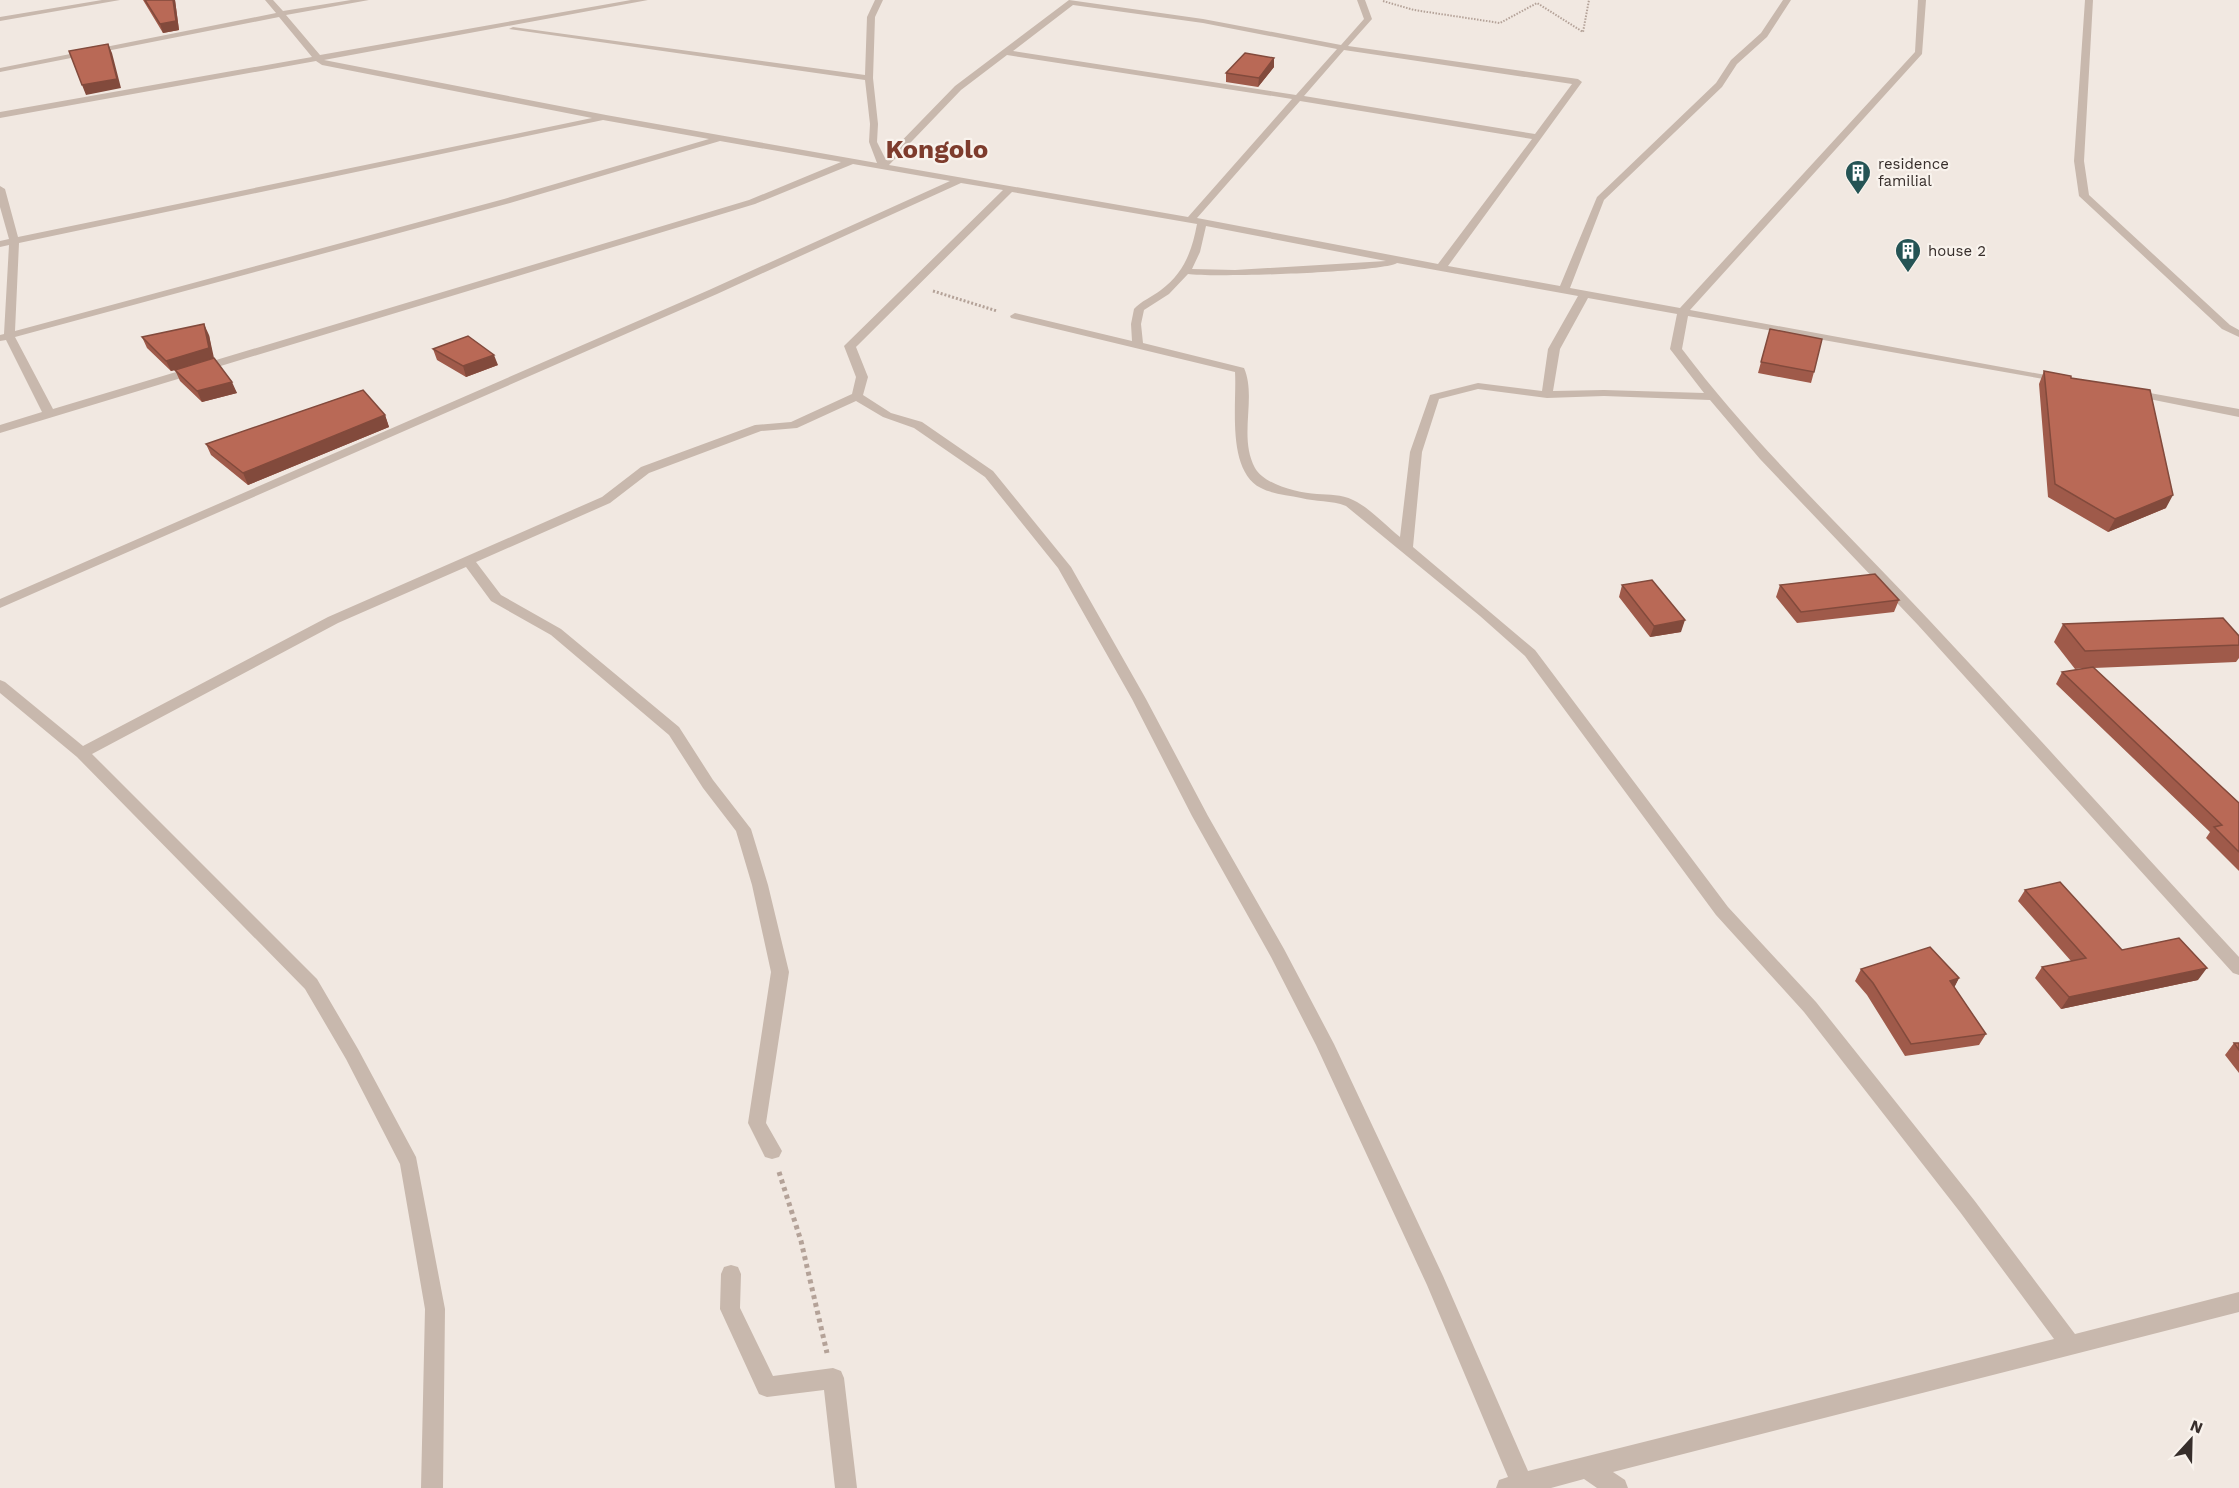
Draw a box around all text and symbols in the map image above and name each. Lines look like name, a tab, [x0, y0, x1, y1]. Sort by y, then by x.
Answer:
district label: Kongolo	[886, 134, 988, 164]
place label: residence familial	[1878, 155, 1949, 190]
building icon: residence familial	[1843, 158, 1873, 196]
building icon: house 2	[1893, 236, 1923, 274]
place label: house 2	[1928, 242, 1986, 260]
north arrow	[2161, 1410, 2221, 1470]
text: N	[2187, 1416, 2205, 1438]

